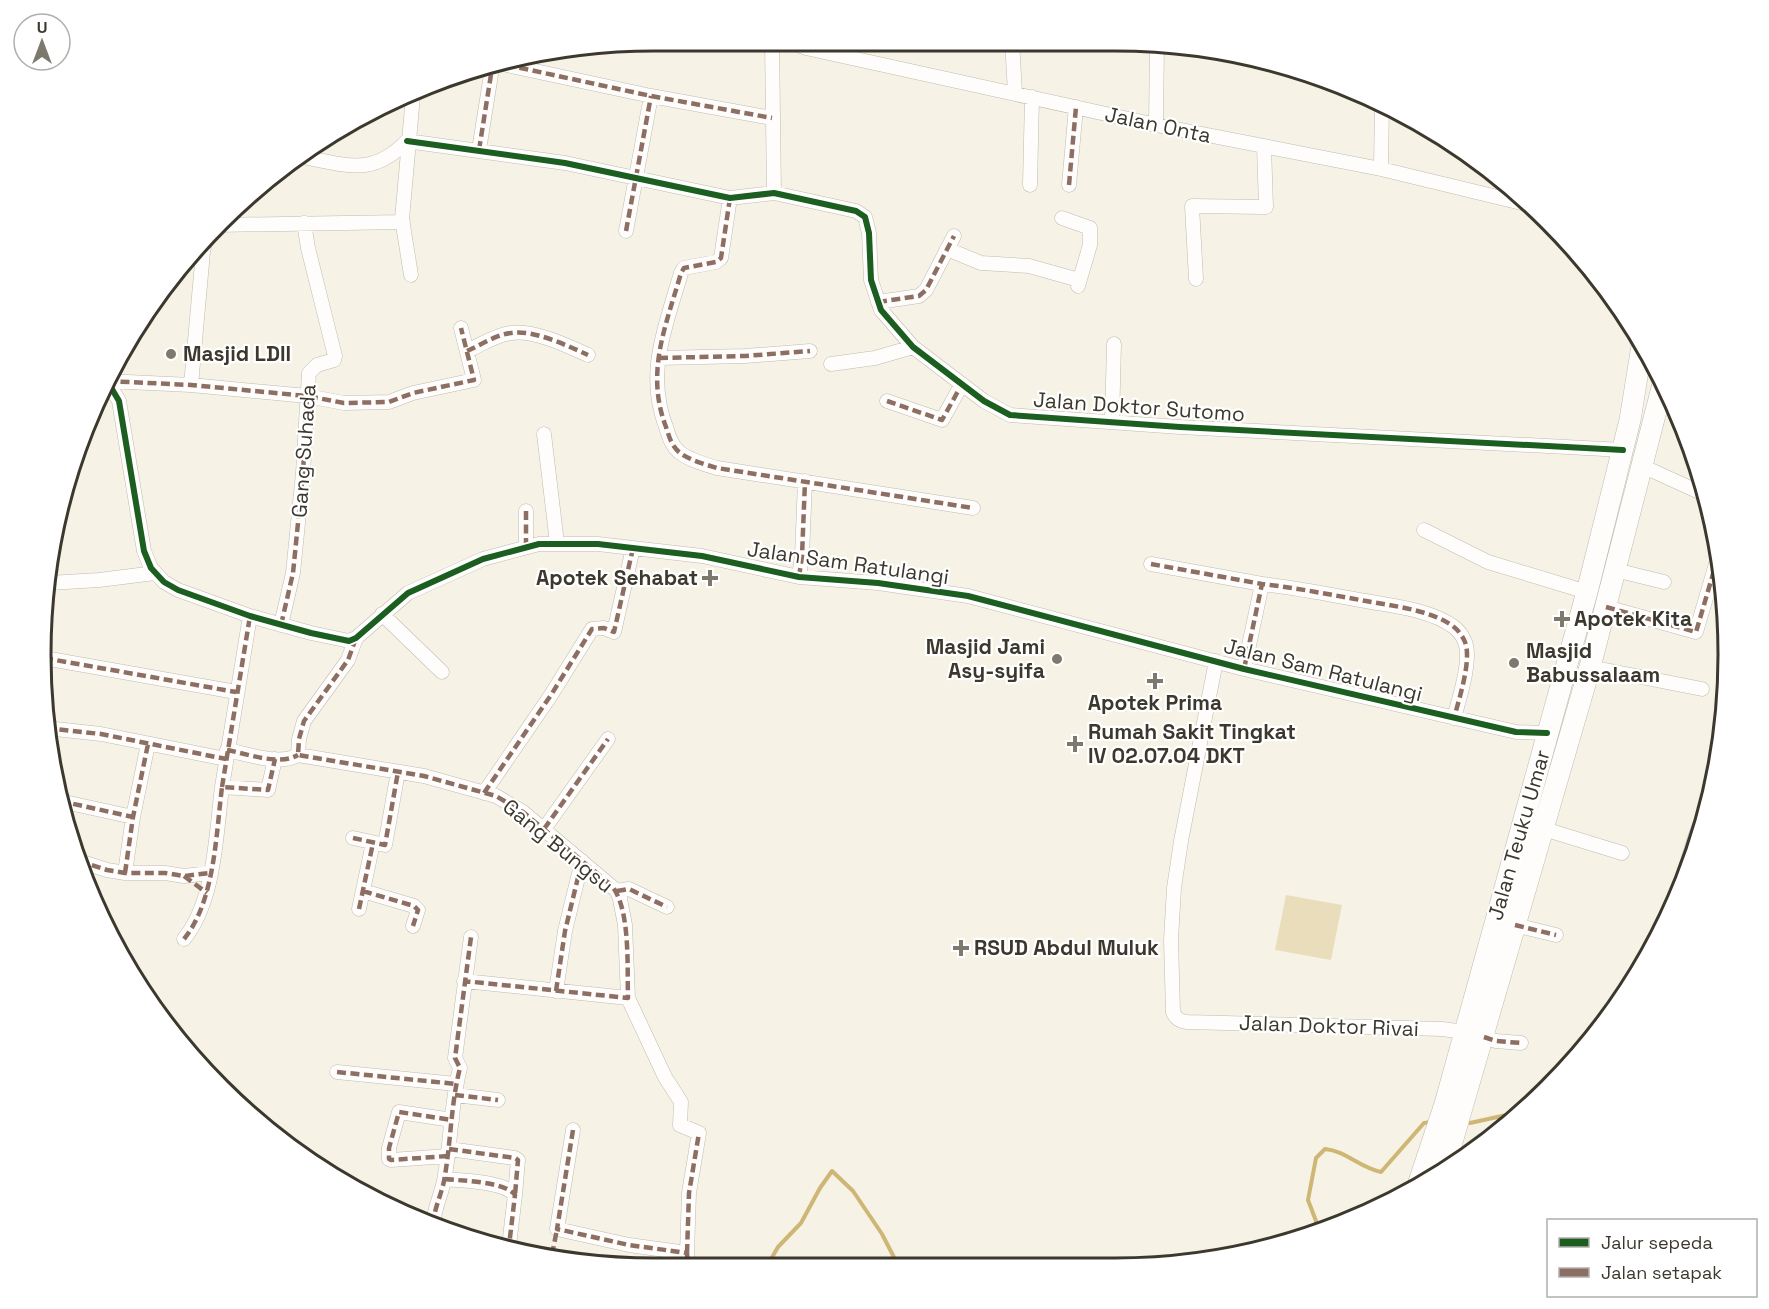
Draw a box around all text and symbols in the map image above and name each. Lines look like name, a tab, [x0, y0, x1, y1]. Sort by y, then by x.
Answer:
north arrow	[12, 12, 72, 72]
text: U	[37, 17, 47, 38]
street label: Jalan Onta	[1103, 100, 1214, 149]
place label: Masjid LDII	[183, 340, 291, 367]
marker: Masjid LDII	[164, 347, 178, 361]
street label: Gang Suhada	[285, 383, 322, 519]
street label: Jalan Doktor Sutomo	[1032, 386, 1246, 427]
street label: Jalan Sam Ratulangi	[745, 535, 951, 590]
place label: Apotek Sehabat	[536, 564, 698, 591]
marker: Apotek Sehabat	[703, 571, 717, 585]
place label: Apotek Kita	[1574, 605, 1692, 632]
marker: Apotek Kita	[1555, 612, 1569, 626]
street label: Jalan Sam Ratulangi	[1221, 632, 1425, 707]
place label: Masjid Jami Asy-syifa	[926, 633, 1045, 684]
place label: Masjid Babussalaam	[1526, 637, 1660, 688]
marker: Masjid Jami Asy-syifa	[1050, 652, 1064, 666]
marker: Masjid Babussalaam	[1507, 656, 1521, 670]
marker: Apotek Prima	[1148, 674, 1162, 688]
place label: Apotek Prima	[1088, 689, 1222, 716]
place label: Rumah Sakit Tingkat IV 02.07.04 DKT	[1088, 718, 1296, 769]
marker: Rumah Sakit Tingkat IV 02.07.04 DKT	[1066, 735, 1084, 753]
street label: Jalan Teuku Umar	[1481, 746, 1556, 923]
street label: Gang Bungsu	[497, 793, 619, 898]
place label: RSUD Abdul Muluk	[974, 934, 1159, 961]
marker: RSUD Abdul Muluk	[952, 939, 970, 957]
street label: Jalan Doktor Rivai	[1239, 1009, 1419, 1042]
legend	[1547, 1219, 1757, 1297]
text: Jalur sepeda	[1601, 1231, 1713, 1254]
text: Jalan setapak	[1601, 1261, 1722, 1284]

